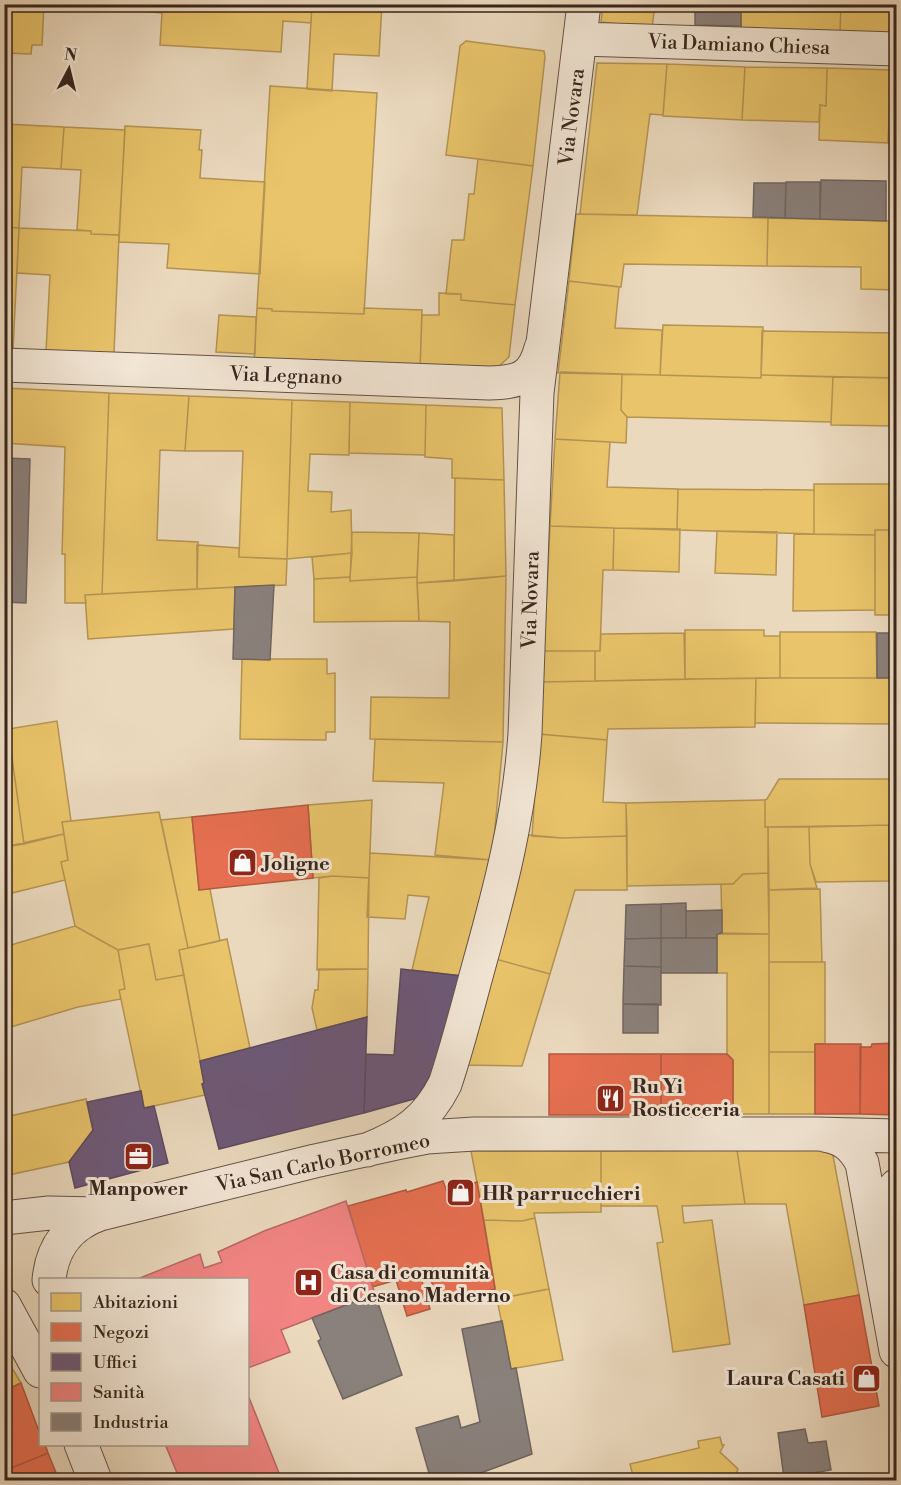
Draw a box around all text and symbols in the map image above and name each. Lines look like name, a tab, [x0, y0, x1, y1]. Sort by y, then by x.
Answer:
street label: Via Damiano Chiesa	[646, 30, 831, 61]
north arrow	[39, 39, 99, 99]
text: N	[63, 44, 79, 66]
street label: Via Novara	[554, 66, 591, 168]
street label: Via Legnano	[228, 362, 343, 391]
street label: Via Novara	[517, 550, 546, 651]
shop icon: Joligne	[226, 847, 258, 879]
place label: Joligne	[260, 852, 330, 877]
place label: Ru Yi Rosticceria	[632, 1075, 740, 1123]
restaurant icon: Ru Yi Rosticceria	[595, 1082, 627, 1114]
street label: Via San Carlo Borromeo	[213, 1129, 433, 1199]
office icon: Manpower	[122, 1141, 154, 1173]
place label: Manpower	[88, 1177, 188, 1202]
shop icon: HR parrucchieri	[445, 1177, 477, 1209]
place label: HR parrucchieri	[482, 1182, 641, 1207]
place label: Casa di comunità di Cesano Maderno	[330, 1261, 511, 1309]
hospital icon: Casa di comunità di Cesano Maderno	[293, 1267, 325, 1299]
legend	[39, 1278, 249, 1446]
text: Abitazioni	[92, 1291, 178, 1314]
text: Negozi	[93, 1321, 149, 1344]
text: Uffici	[93, 1351, 137, 1374]
shop icon: Laura Casati	[850, 1362, 882, 1394]
place label: Laura Casati	[726, 1367, 846, 1392]
text: Sanità	[93, 1381, 146, 1404]
text: Industria	[93, 1411, 170, 1434]

